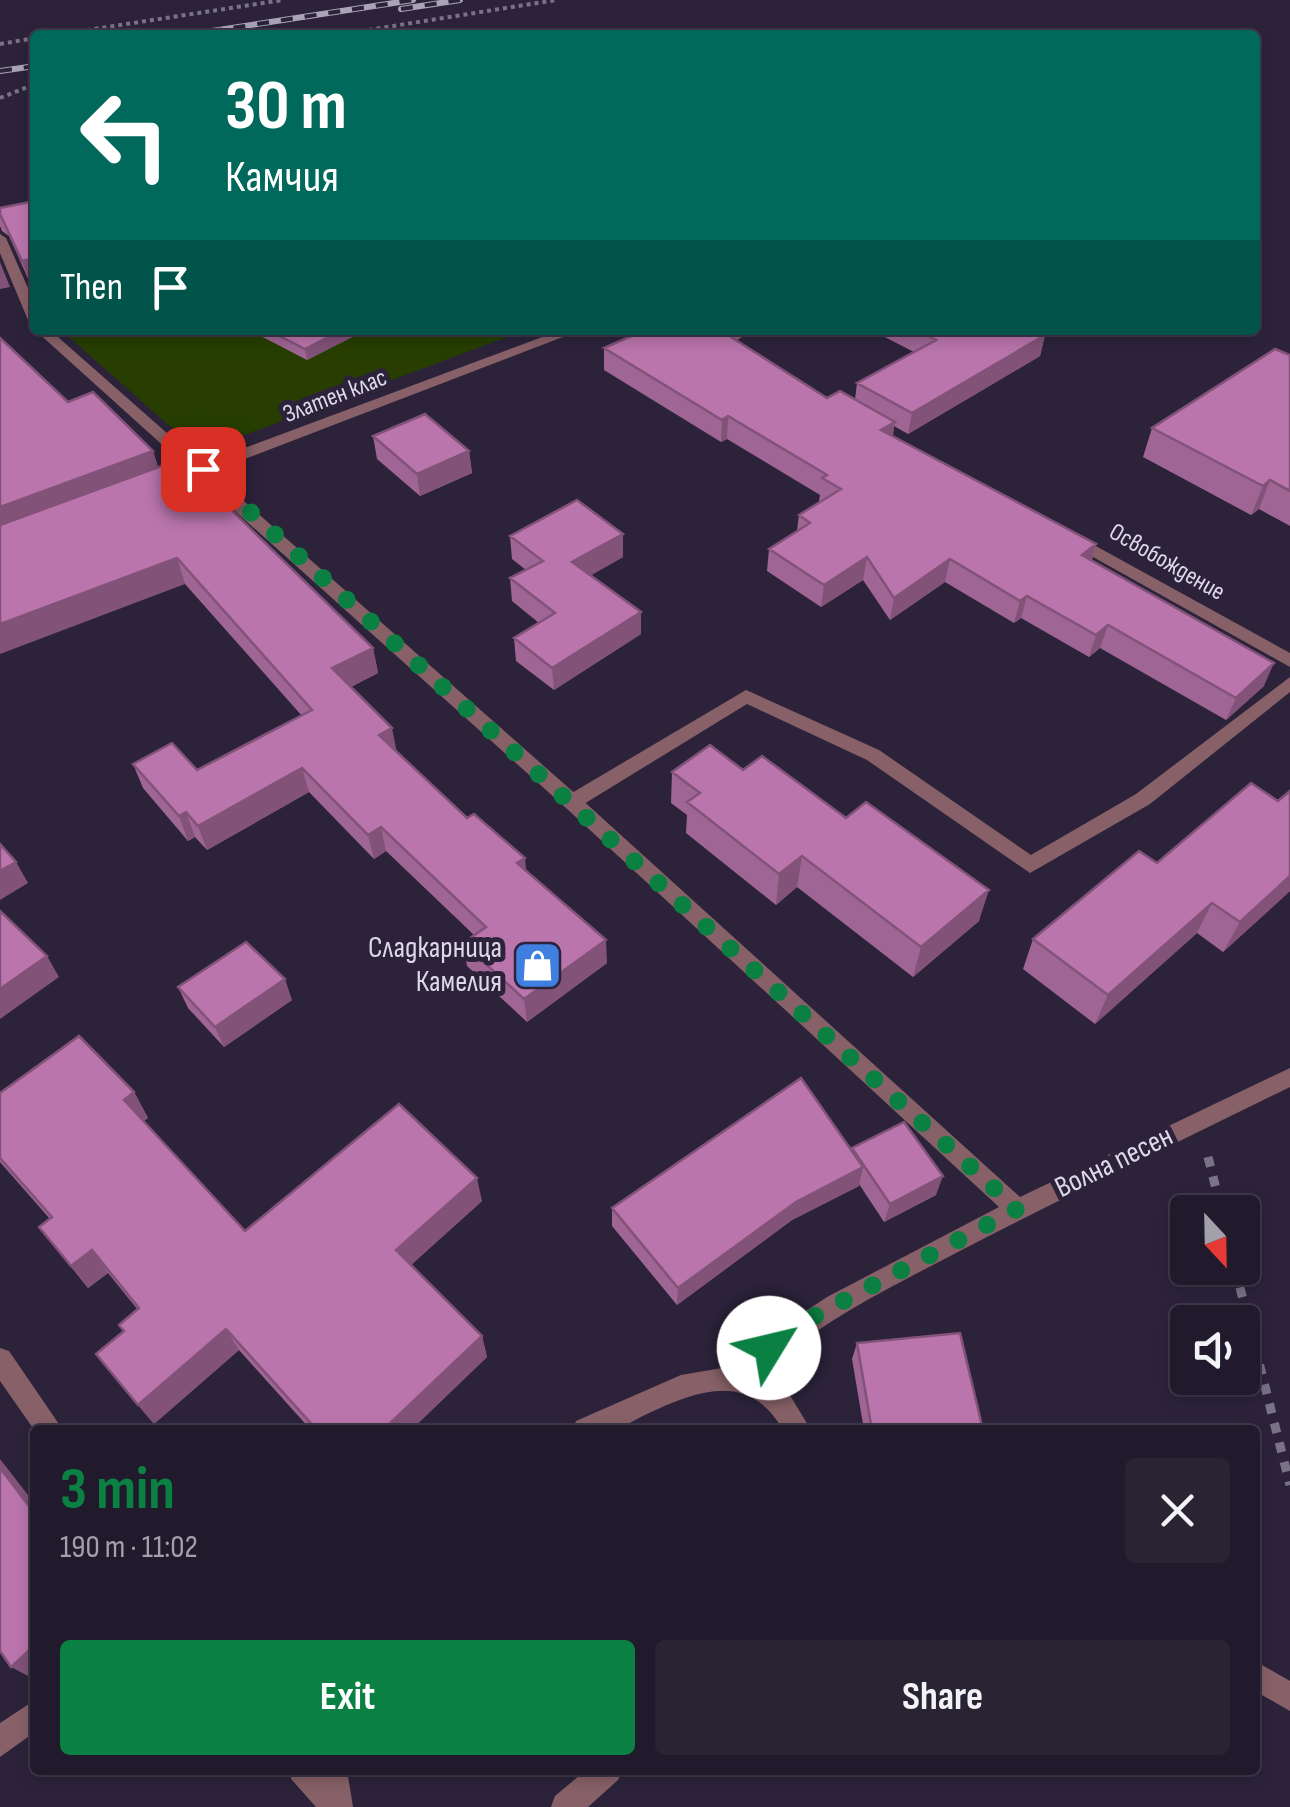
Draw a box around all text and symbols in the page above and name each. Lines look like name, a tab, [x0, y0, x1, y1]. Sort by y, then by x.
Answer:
text: 30 m	[225, 65, 347, 149]
icon: left	[60, 70, 190, 200]
text: Камчия	[225, 150, 339, 205]
icon: arrive	[143, 260, 198, 315]
text: Then	[60, 265, 123, 310]
street label: Златен клас	[279, 362, 391, 430]
pin	[161, 427, 246, 512]
icon: arrive	[176, 442, 231, 497]
street label: Освобождение	[1104, 516, 1230, 608]
place label: Сладкарница Камелия	[368, 930, 502, 1000]
shop icon: Сладкарница Камелия	[511, 939, 563, 991]
street label: Волна песен	[1049, 1118, 1179, 1206]
north arrow	[1170, 1195, 1260, 1285]
map controls	[1170, 1195, 1260, 1395]
position arrow	[717, 1296, 821, 1400]
button: sound	[1170, 1305, 1260, 1395]
text: 3 min	[60, 1454, 175, 1526]
button: close	[1125, 1458, 1230, 1563]
text: 190 m · 11:02	[60, 1528, 198, 1567]
button: Exit	[60, 1640, 635, 1755]
button: Share	[655, 1640, 1230, 1755]

